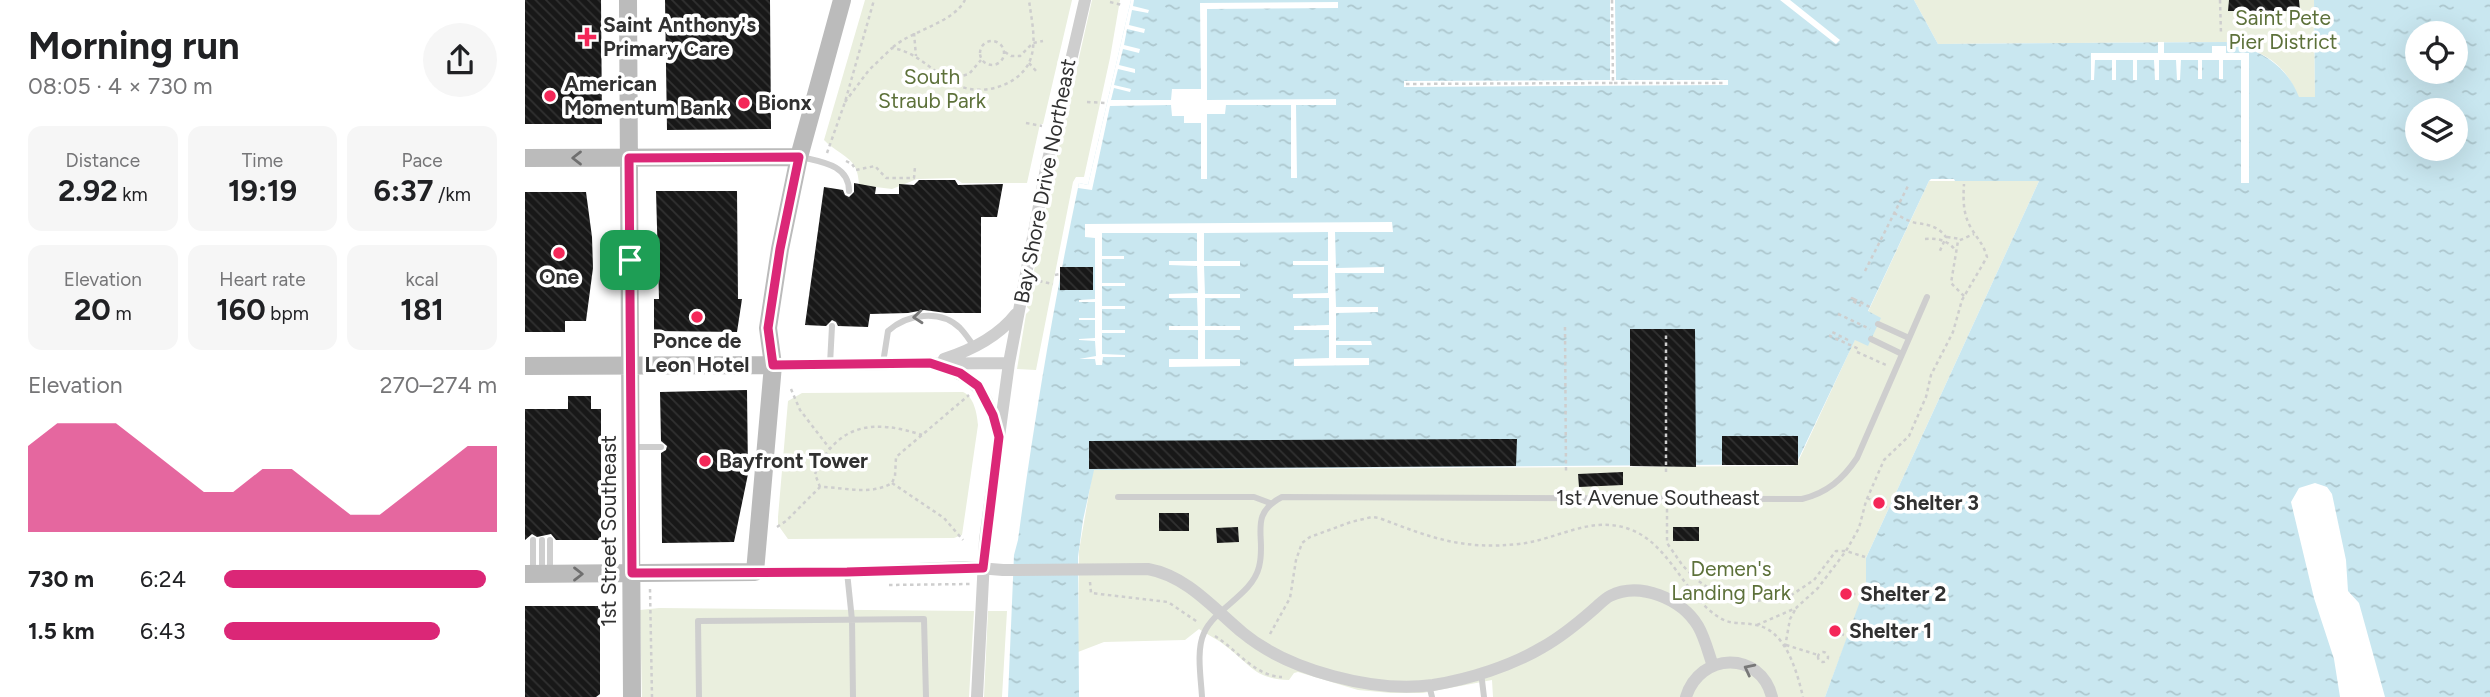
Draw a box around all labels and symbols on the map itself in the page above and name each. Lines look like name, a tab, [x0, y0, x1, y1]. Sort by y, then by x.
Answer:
park label: Saint Pete Pier District	[2228, 5, 2338, 54]
place label: Saint Anthony's Primary Care	[603, 12, 756, 61]
marker: Saint Anthony's Primary Care	[577, 27, 597, 47]
street label: Bay Shore Drive Northeast	[1008, 56, 1081, 306]
park label: South Straub Park	[878, 64, 987, 113]
place label: American Momentum Bank	[564, 71, 728, 120]
marker: American Momentum Bank	[542, 88, 558, 104]
place label: Bionx	[758, 90, 812, 115]
marker: Bionx	[736, 95, 752, 111]
one-way arrow	[571, 150, 582, 166]
pin	[600, 230, 660, 290]
marker: One	[551, 245, 567, 261]
place label: One	[539, 264, 579, 289]
marker: Ponce de Leon Hotel	[689, 309, 705, 325]
one-way arrow	[913, 310, 924, 325]
place label: Ponce de Leon Hotel	[644, 328, 750, 377]
street label: 1st Street Southeast	[596, 435, 621, 627]
place label: Bayfront Tower	[719, 448, 868, 473]
marker: Bayfront Tower	[697, 453, 713, 469]
street label: 1st Avenue Southeast	[1556, 485, 1760, 510]
place label: Shelter 3	[1893, 490, 1979, 515]
marker: Shelter 3	[1871, 495, 1887, 511]
park label: Demen's Landing Park	[1671, 556, 1792, 605]
one-way arrow	[574, 566, 584, 582]
place label: Shelter 2	[1860, 581, 1947, 606]
marker: Shelter 2	[1838, 586, 1854, 602]
place label: Shelter 1	[1849, 618, 1932, 643]
marker: Shelter 1	[1827, 623, 1843, 639]
one-way arrow	[1744, 664, 1756, 678]

